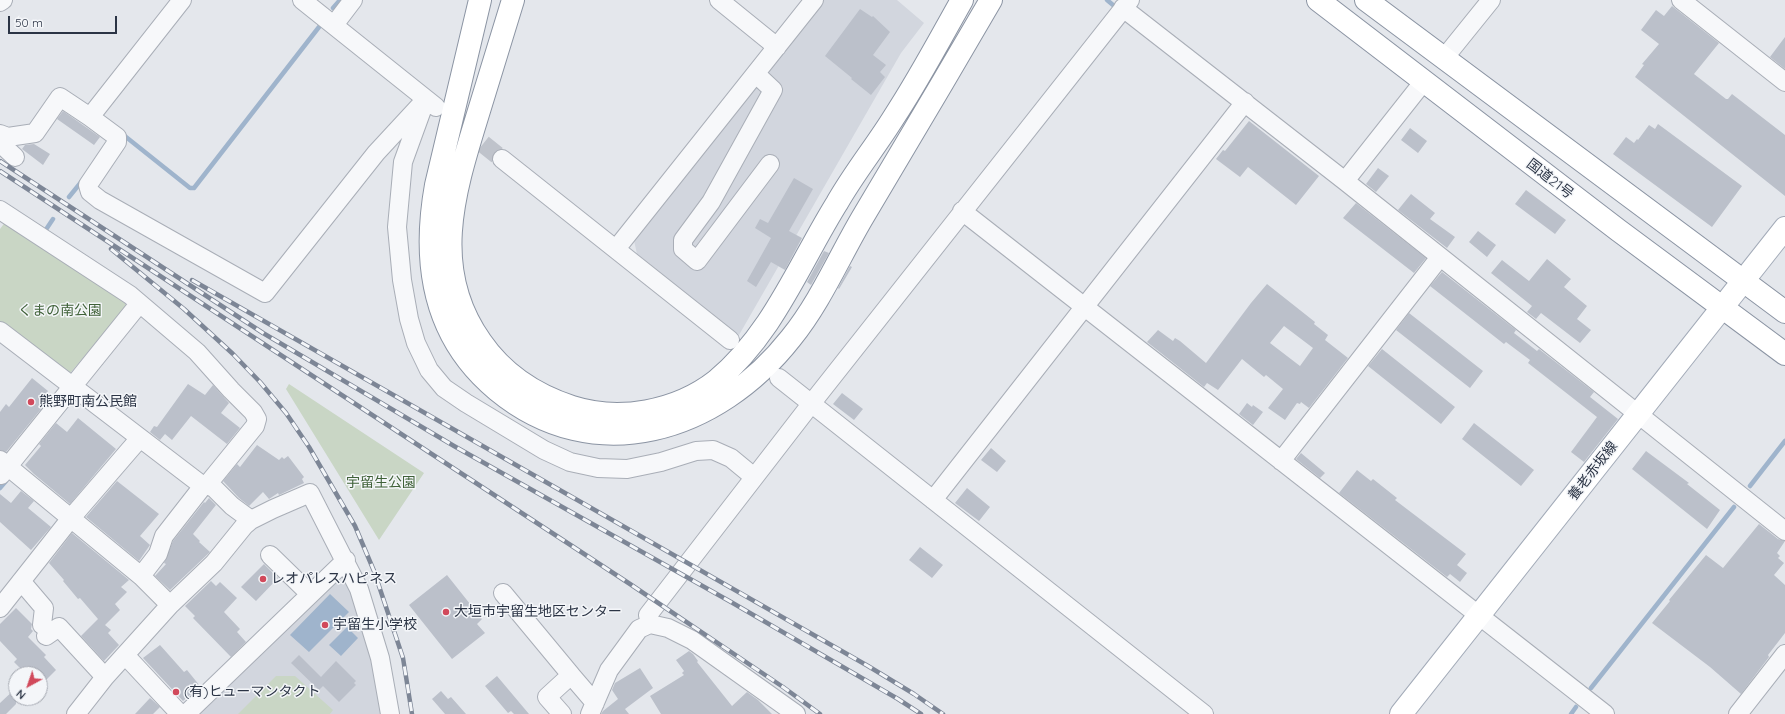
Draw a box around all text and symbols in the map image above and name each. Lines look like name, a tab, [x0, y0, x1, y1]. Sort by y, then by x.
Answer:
scale bar	[10, 8, 119, 34]
text: 50 m	[15, 15, 43, 30]
street label: 国道21号	[1523, 155, 1577, 203]
park label: くまの南公園	[18, 303, 102, 319]
place label: 熊野町南公民館	[39, 394, 137, 410]
marker: 熊野町南公民館	[26, 397, 36, 407]
street label: 養老赤坂線	[1565, 438, 1621, 504]
park label: 宇留生公園	[346, 475, 416, 491]
place label: レオパレスハピネス	[271, 571, 397, 587]
marker: レオパレスハピネス	[258, 574, 268, 584]
place label: 大垣市宇留生地区センター	[454, 604, 622, 620]
marker: 大垣市宇留生地区センター	[441, 607, 451, 617]
place label: 宇留生小学校	[333, 617, 417, 633]
marker: 宇留生小学校	[320, 620, 330, 630]
north arrow	[8, 666, 48, 706]
place label: (有)ヒューマンタクト	[184, 684, 320, 700]
text: N	[13, 686, 29, 702]
marker: (有)ヒューマンタクト	[171, 687, 181, 697]

